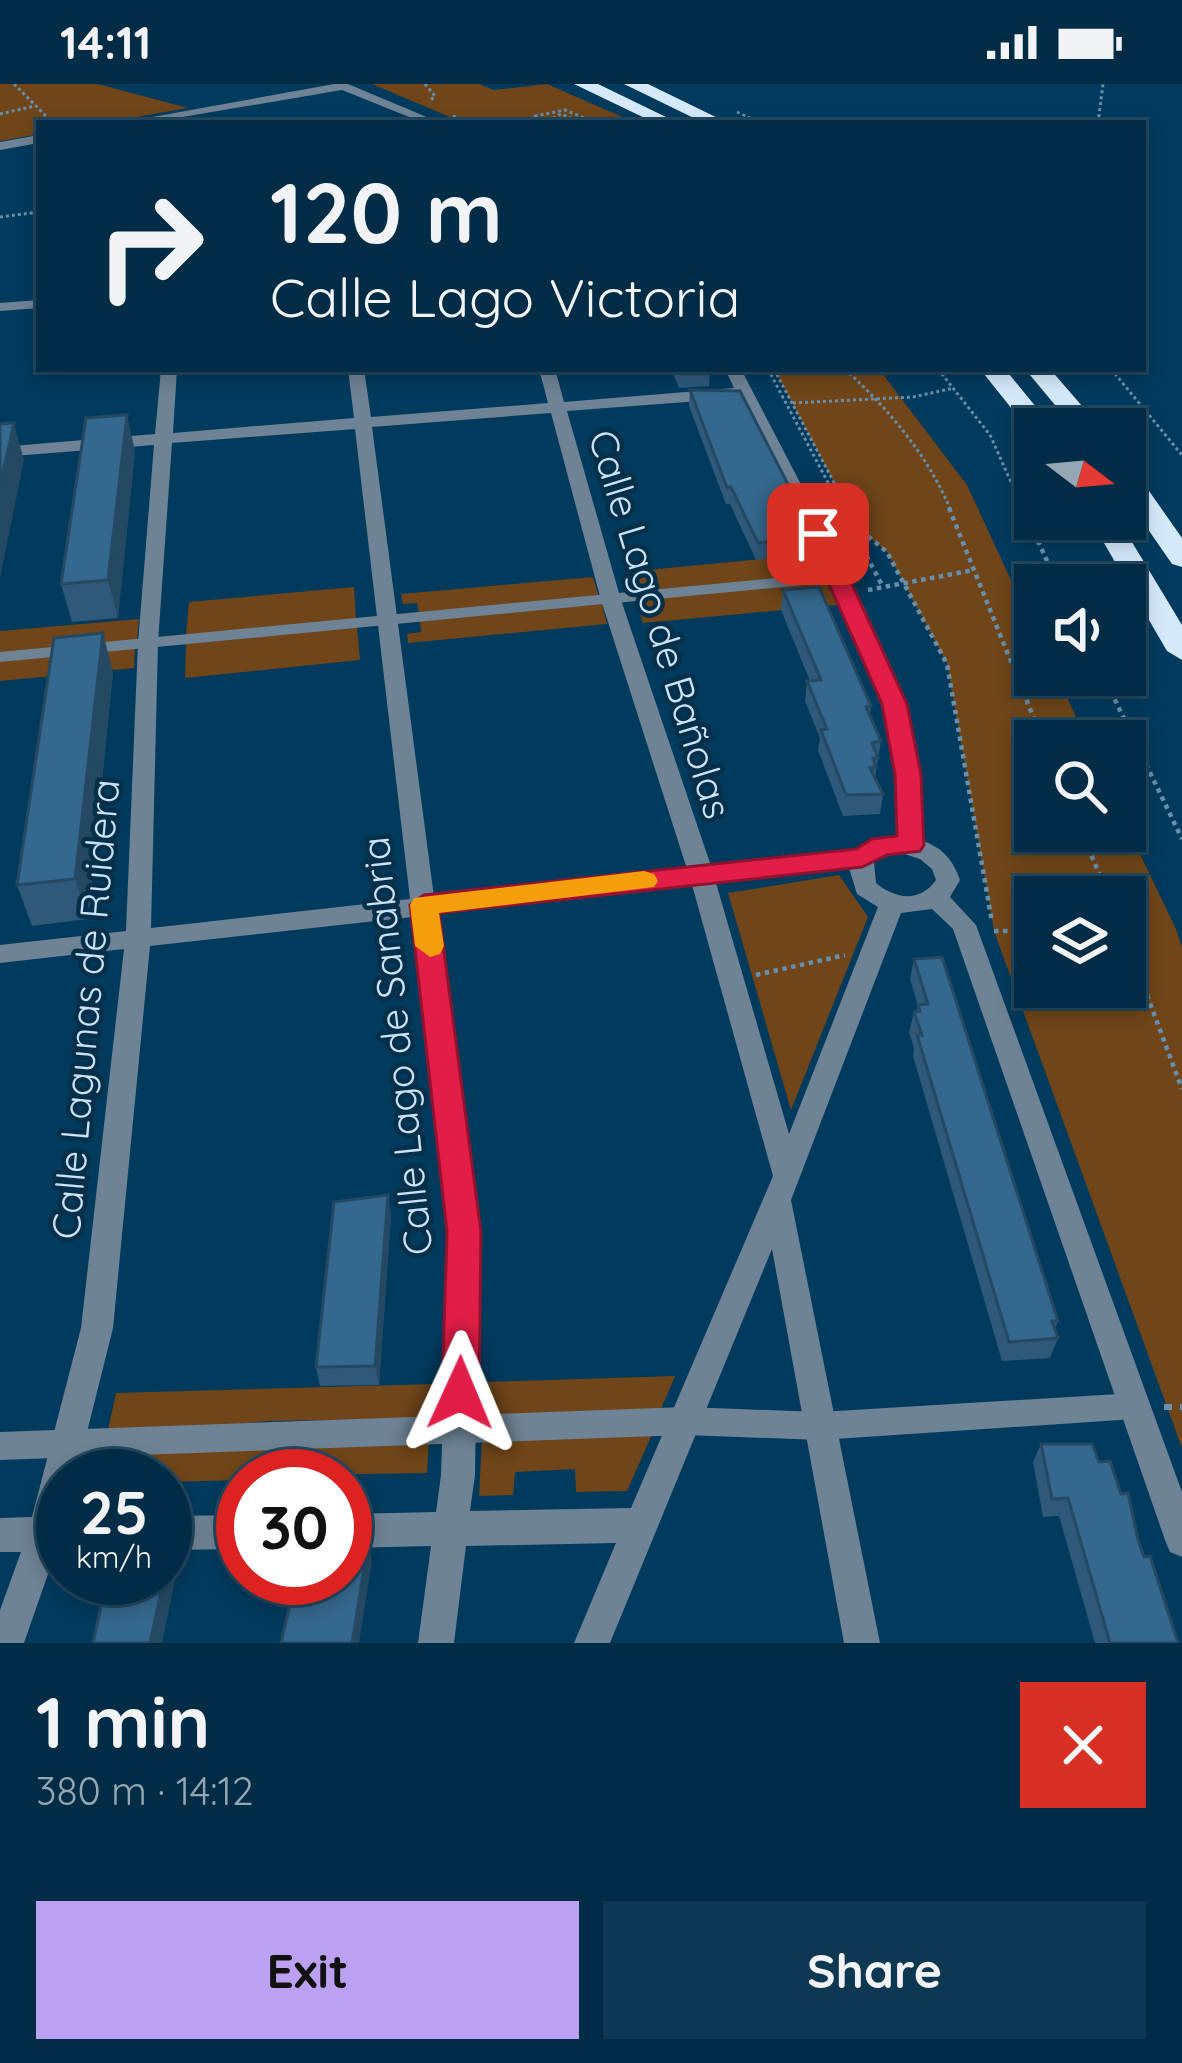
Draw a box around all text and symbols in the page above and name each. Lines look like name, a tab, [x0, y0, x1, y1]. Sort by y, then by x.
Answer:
text: 14:11	[60, 14, 151, 70]
text: 120 m	[270, 159, 503, 264]
icon: right	[72, 168, 228, 324]
text: Calle Lago Victoria	[270, 263, 740, 331]
north arrow	[1014, 408, 1146, 540]
map controls	[1014, 408, 1146, 1008]
street label: Calle Lago de Bañolas	[579, 424, 743, 824]
pin	[767, 483, 869, 585]
icon: arrive	[785, 501, 851, 567]
button: sound	[1014, 564, 1146, 696]
button: search	[1014, 720, 1146, 852]
street label: Calle Lagunas de Ruidera	[40, 777, 130, 1241]
street label: Calle Lago de Sanabria	[350, 835, 442, 1257]
button: layers	[1014, 876, 1146, 1008]
position arrow	[397, 1330, 523, 1456]
speed limit sign: 30	[216, 1449, 372, 1605]
text: 25	[80, 1474, 148, 1549]
text: km/h	[76, 1538, 152, 1576]
text: 1 min	[36, 1676, 210, 1766]
button: close	[1020, 1682, 1146, 1808]
text: 380 m · 14:12	[36, 1766, 254, 1815]
button: Exit	[36, 1901, 579, 2039]
button: Share	[603, 1901, 1146, 2039]

